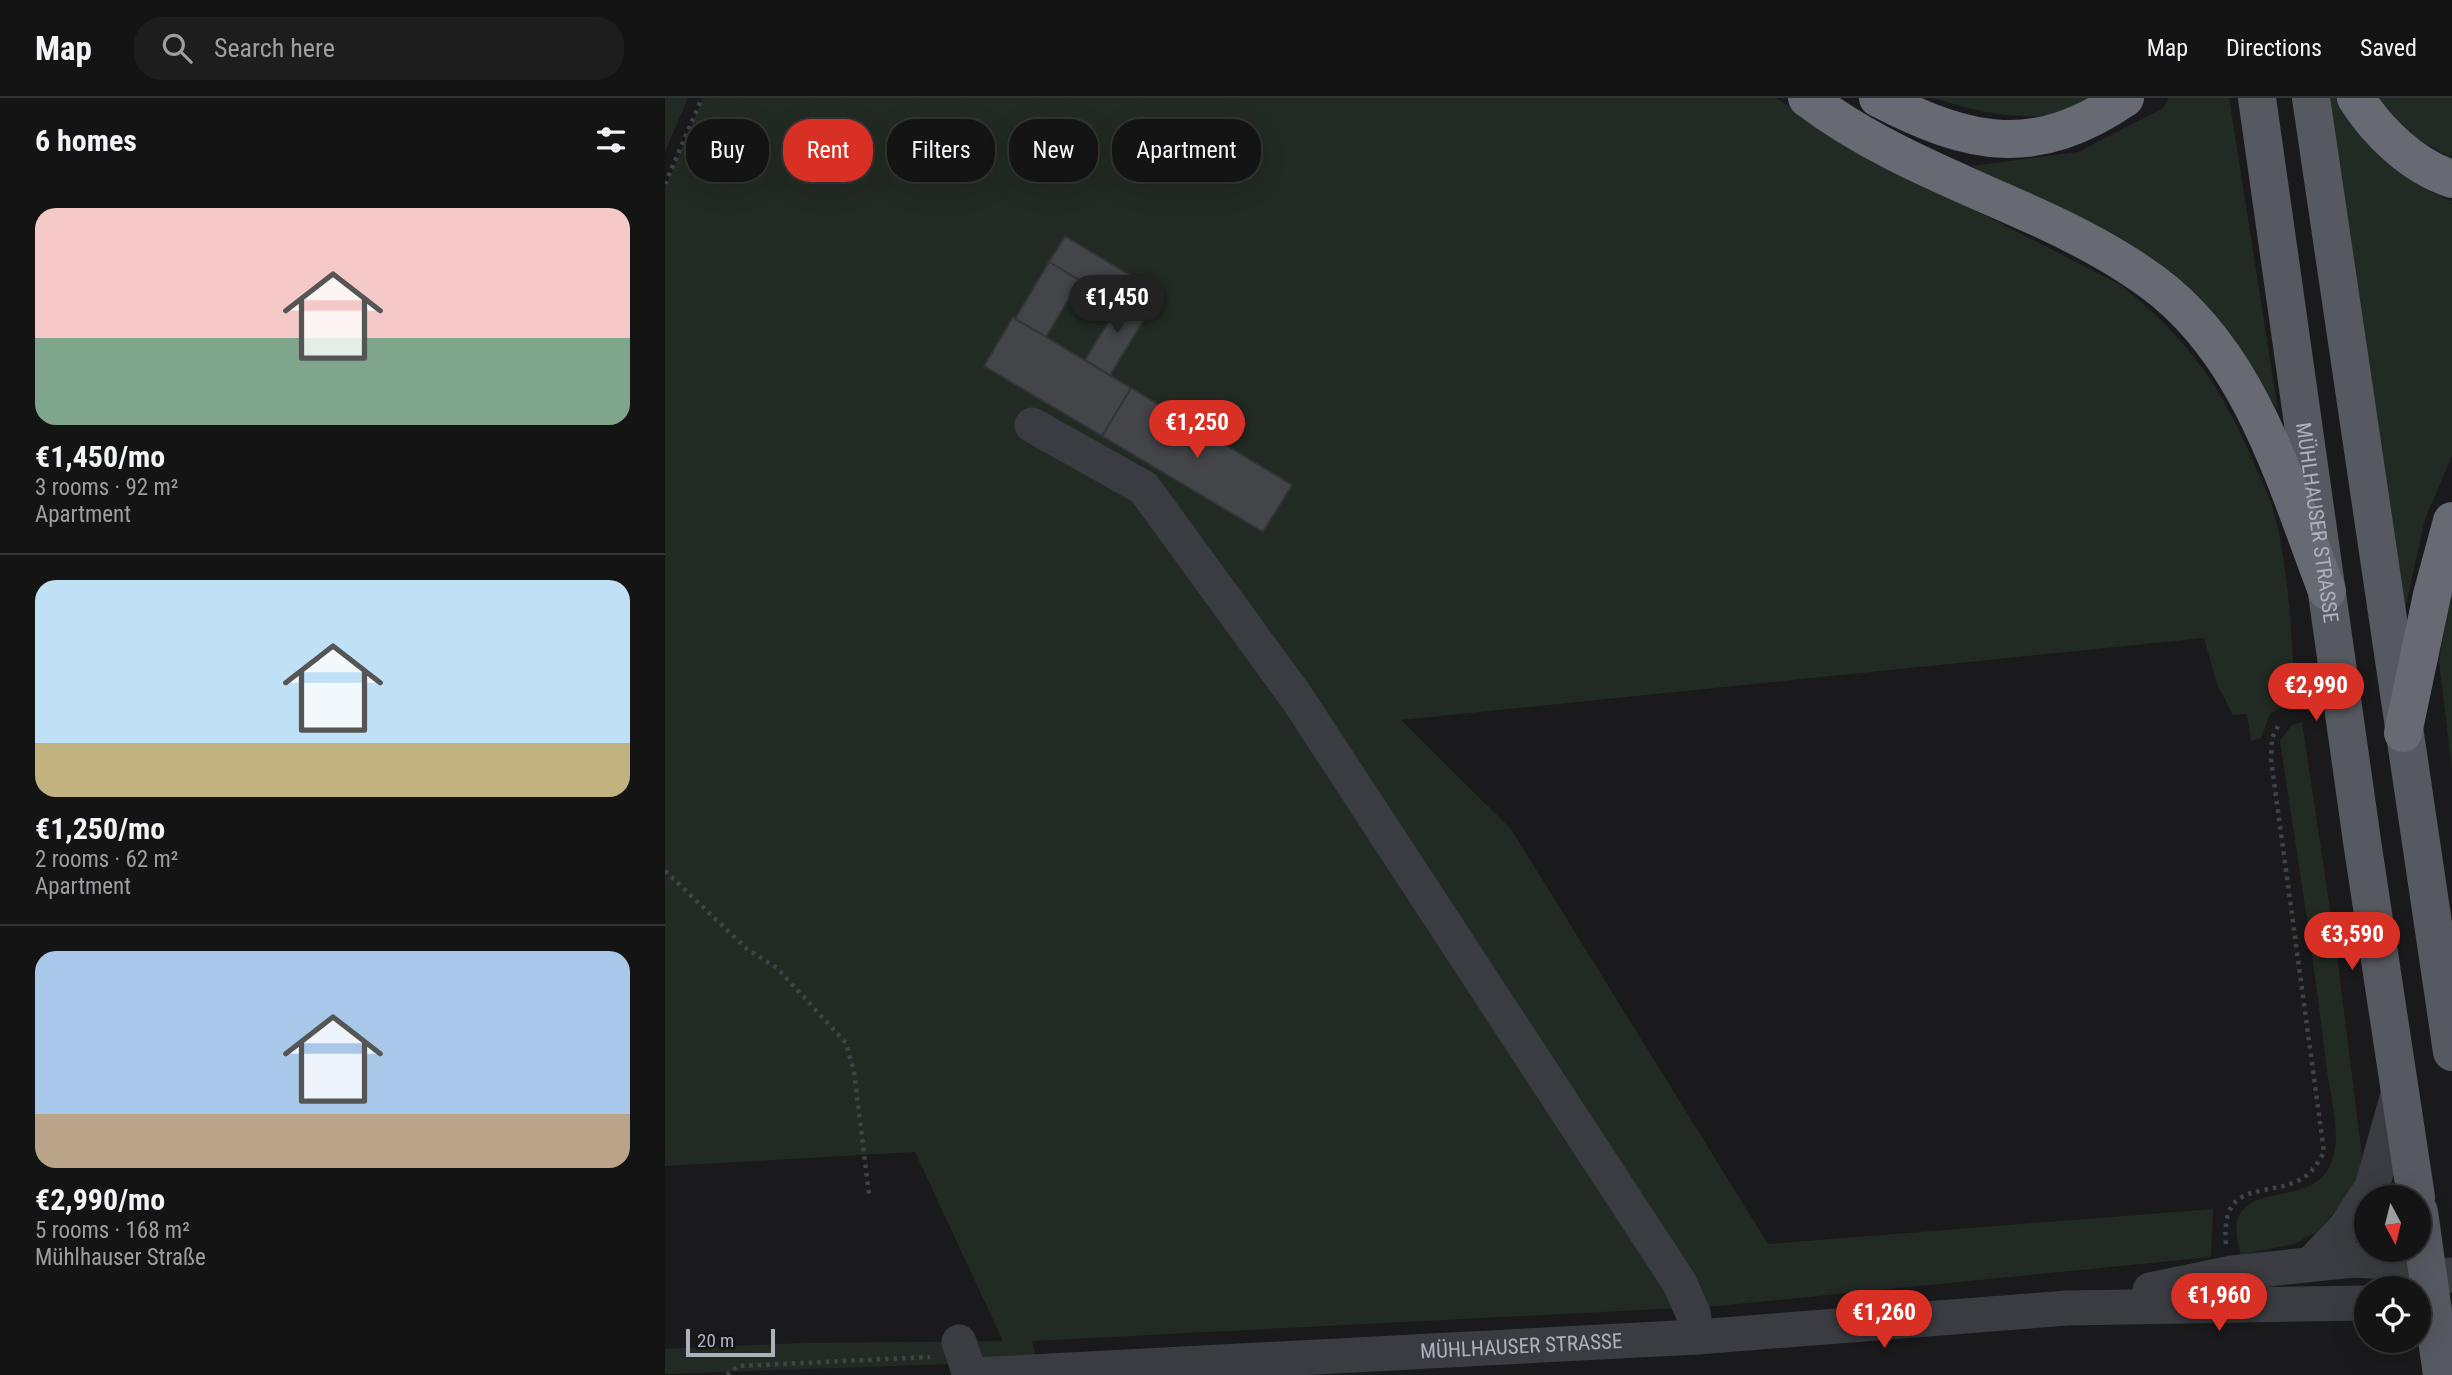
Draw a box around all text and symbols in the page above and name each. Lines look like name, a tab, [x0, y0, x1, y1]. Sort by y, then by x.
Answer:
search box	[134, 17, 624, 80]
text: Map	[35, 29, 92, 68]
icon: search	[158, 29, 196, 67]
text: Search here	[214, 33, 335, 63]
text: Map	[2147, 34, 2188, 62]
text: Directions	[2226, 34, 2322, 62]
text: Saved	[2360, 34, 2417, 62]
chip: Buy	[686, 119, 769, 182]
chip: Rent	[783, 119, 873, 182]
chip: Filters	[887, 119, 995, 182]
chip: New	[1009, 119, 1098, 182]
chip: Apartment	[1112, 119, 1261, 182]
icon: filters	[592, 121, 630, 159]
text: 6 homes	[35, 123, 137, 158]
icon: home	[270, 253, 396, 379]
pin: €1,450	[1060, 275, 1174, 335]
text: €1,450	[1085, 284, 1149, 311]
pin: €1,250	[1140, 400, 1254, 460]
text: €1,250	[1165, 409, 1229, 436]
street label: MÜHLHAUSER STRASSE	[2291, 421, 2343, 625]
text: €1,450/mo	[35, 439, 165, 474]
text: 3 rooms · 92 m²	[35, 474, 178, 501]
text: Apartment	[35, 501, 131, 528]
icon: home	[270, 625, 396, 751]
pin: €2,990	[2259, 664, 2373, 723]
text: €2,990	[2284, 672, 2348, 699]
text: €1,250/mo	[35, 811, 165, 846]
text: 2 rooms · 62 m²	[35, 846, 178, 873]
text: Apartment	[35, 873, 131, 900]
pin: €3,590	[2295, 912, 2409, 972]
text: €3,590	[2320, 921, 2384, 948]
icon: home	[270, 996, 396, 1122]
text: €2,990/mo	[35, 1182, 165, 1217]
north arrow	[2354, 1185, 2431, 1262]
map controls	[2354, 1185, 2431, 1353]
text: 5 rooms · 168 m²	[35, 1217, 190, 1244]
text: Mühlhauser Straße	[35, 1244, 206, 1271]
pin: €1,960	[2162, 1274, 2276, 1333]
button: locate	[2354, 1276, 2431, 1353]
text: €1,960	[2187, 1282, 2251, 1309]
pin: €1,260	[1827, 1290, 1941, 1350]
text: €1,260	[1852, 1299, 1916, 1326]
scale bar	[686, 1326, 775, 1358]
text: 20 m	[697, 1329, 734, 1352]
street label: MÜHLHAUSER STRASSE	[1420, 1329, 1623, 1364]

